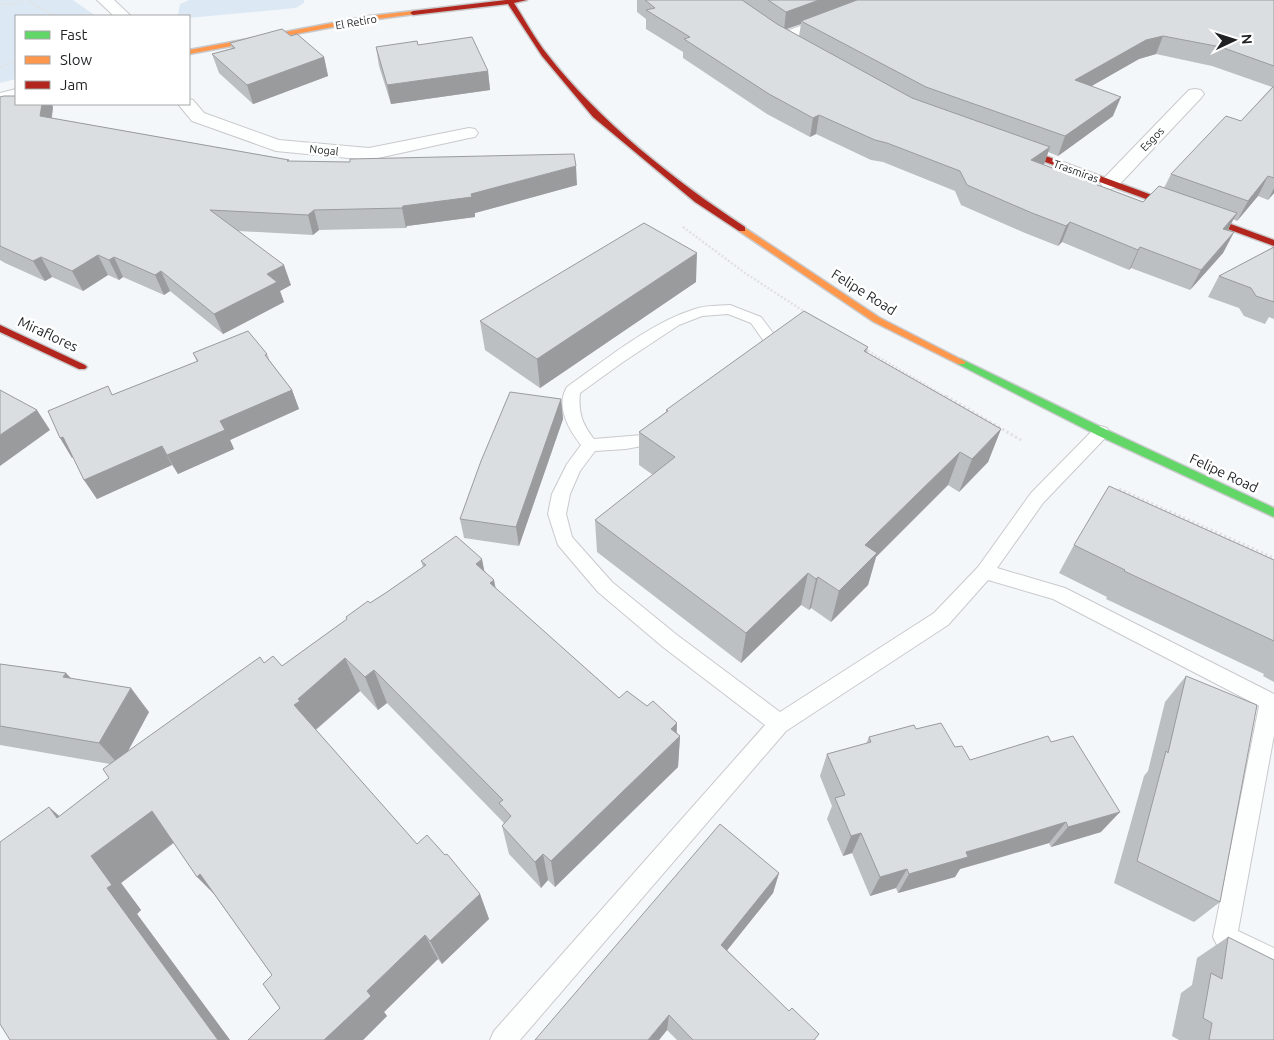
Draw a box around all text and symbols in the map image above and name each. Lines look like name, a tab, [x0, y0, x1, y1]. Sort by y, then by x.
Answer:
street label: El Retiro	[334, 12, 378, 32]
legend	[15, 15, 190, 105]
north arrow	[1209, 15, 1259, 65]
text: Fast	[60, 26, 88, 43]
text: N	[1239, 33, 1255, 45]
text: Slow	[60, 51, 93, 68]
text: Jam	[60, 76, 88, 93]
street label: Esgos	[1138, 124, 1166, 153]
street label: Nogal	[309, 143, 339, 158]
street label: Trasmiras	[1052, 157, 1100, 185]
street label: Felipe Road	[829, 266, 899, 318]
street label: Miraflores	[15, 313, 81, 355]
street label: Felipe Road	[1187, 450, 1261, 496]

